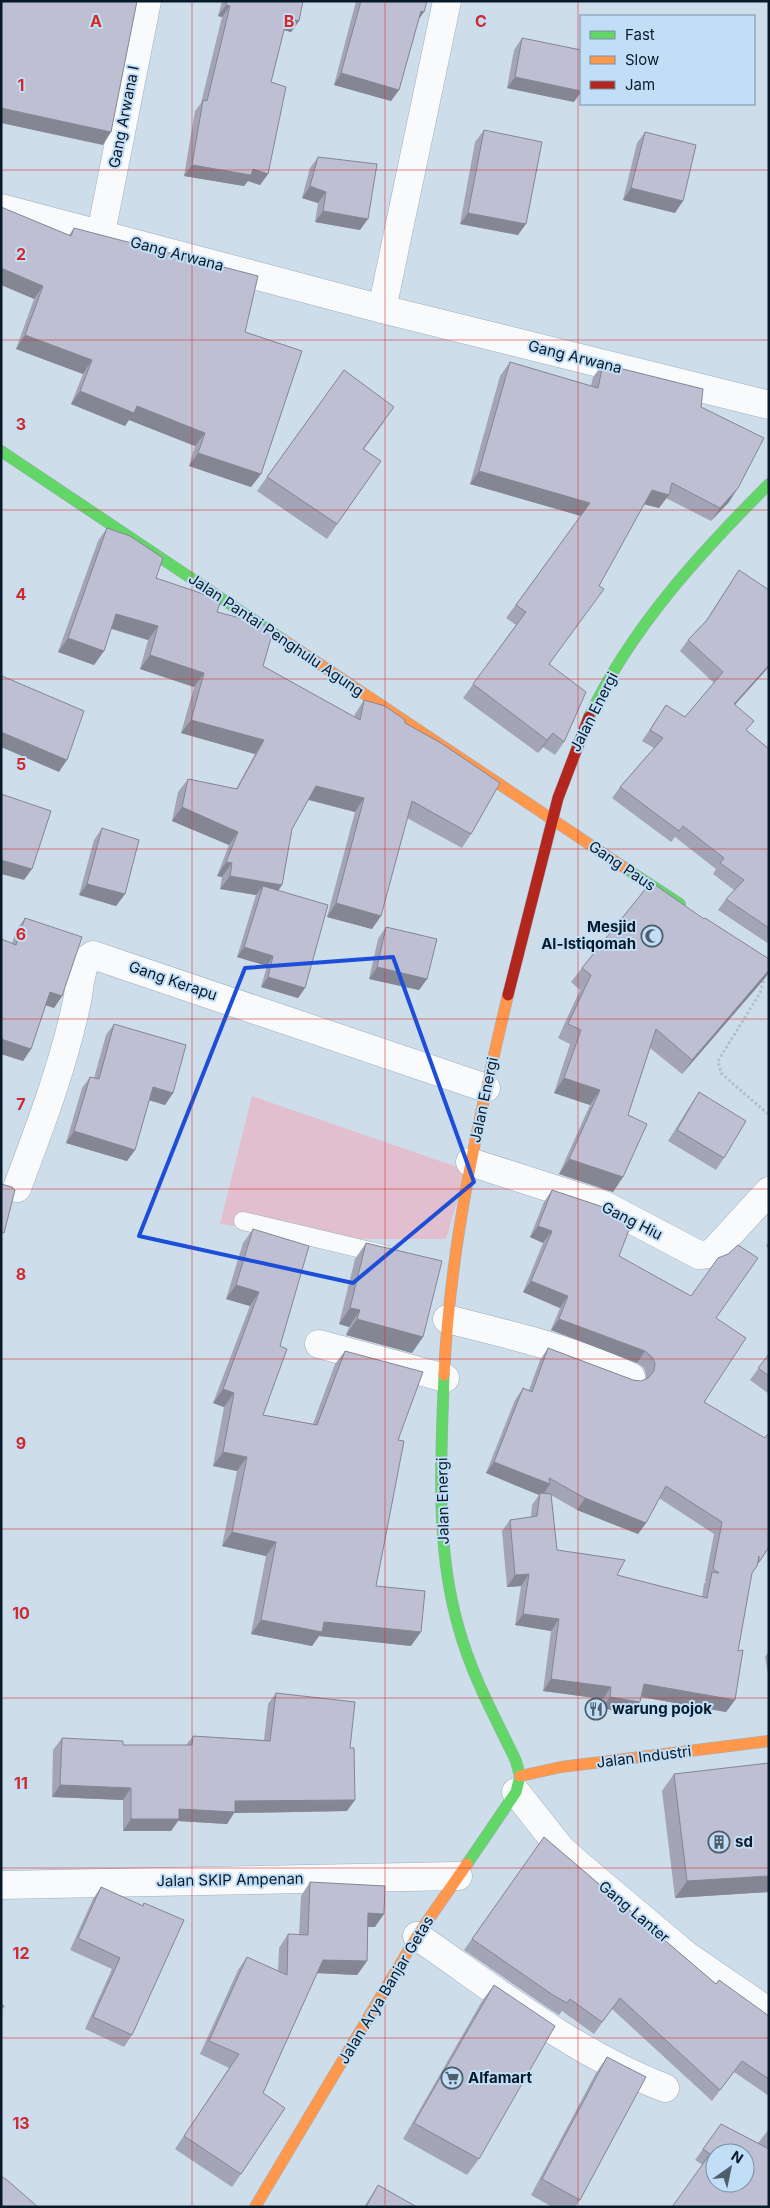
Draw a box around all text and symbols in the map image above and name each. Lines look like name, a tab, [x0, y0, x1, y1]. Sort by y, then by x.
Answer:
text: A	[90, 11, 102, 31]
text: B	[284, 11, 294, 31]
text: C	[475, 11, 487, 31]
legend	[580, 15, 755, 105]
text: Fast	[625, 25, 655, 44]
text: Slow	[625, 50, 659, 69]
street label: Gang Arwana I	[104, 64, 143, 170]
text: 1	[18, 75, 24, 95]
text: Jam	[625, 75, 655, 94]
street label: Gang Arwana	[128, 232, 226, 275]
text: 2	[16, 244, 26, 264]
street label: Gang Arwana	[526, 336, 624, 377]
text: 3	[16, 414, 26, 434]
street label: Jalan Pantai Penghulu Agung	[185, 569, 368, 700]
text: 4	[16, 584, 27, 604]
street label: Jalan Energi	[565, 669, 622, 755]
text: 5	[16, 754, 26, 774]
street label: Gang Paus	[585, 836, 659, 895]
place label: Mesjid Al-Istiqomah	[541, 917, 636, 953]
text: 6	[16, 924, 26, 944]
mosque icon: Mesjid Al-Istiqomah	[640, 924, 664, 948]
street label: Gang Kerapu	[126, 957, 220, 1005]
street label: Jalan Energi	[465, 1055, 502, 1144]
text: 7	[16, 1094, 26, 1114]
street label: Gang Hiu	[599, 1197, 666, 1244]
text: 8	[16, 1264, 26, 1284]
text: 9	[16, 1433, 26, 1453]
street label: Jalan Energi	[432, 1457, 453, 1545]
text: 10	[12, 1603, 30, 1623]
restaurant icon: warung pojok	[584, 1697, 608, 1721]
place label: warung pojok	[612, 1699, 712, 1718]
street label: Jalan Industri	[595, 1741, 692, 1772]
text: 11	[14, 1773, 28, 1793]
building icon: sd	[707, 1830, 731, 1854]
place label: sd	[735, 1832, 753, 1851]
street label: Jalan SKIP Ampenan	[156, 1869, 304, 1890]
street label: Gang Lanter	[595, 1876, 674, 1947]
street label: Jalan Arya Banjar Getas	[334, 1912, 437, 2067]
text: 12	[13, 1943, 29, 1963]
supermarket icon: Alfamart	[440, 2066, 464, 2090]
place label: Alfamart	[468, 2068, 532, 2087]
text: 13	[12, 2113, 30, 2133]
north arrow	[705, 2143, 755, 2193]
text: N	[728, 2147, 746, 2167]

